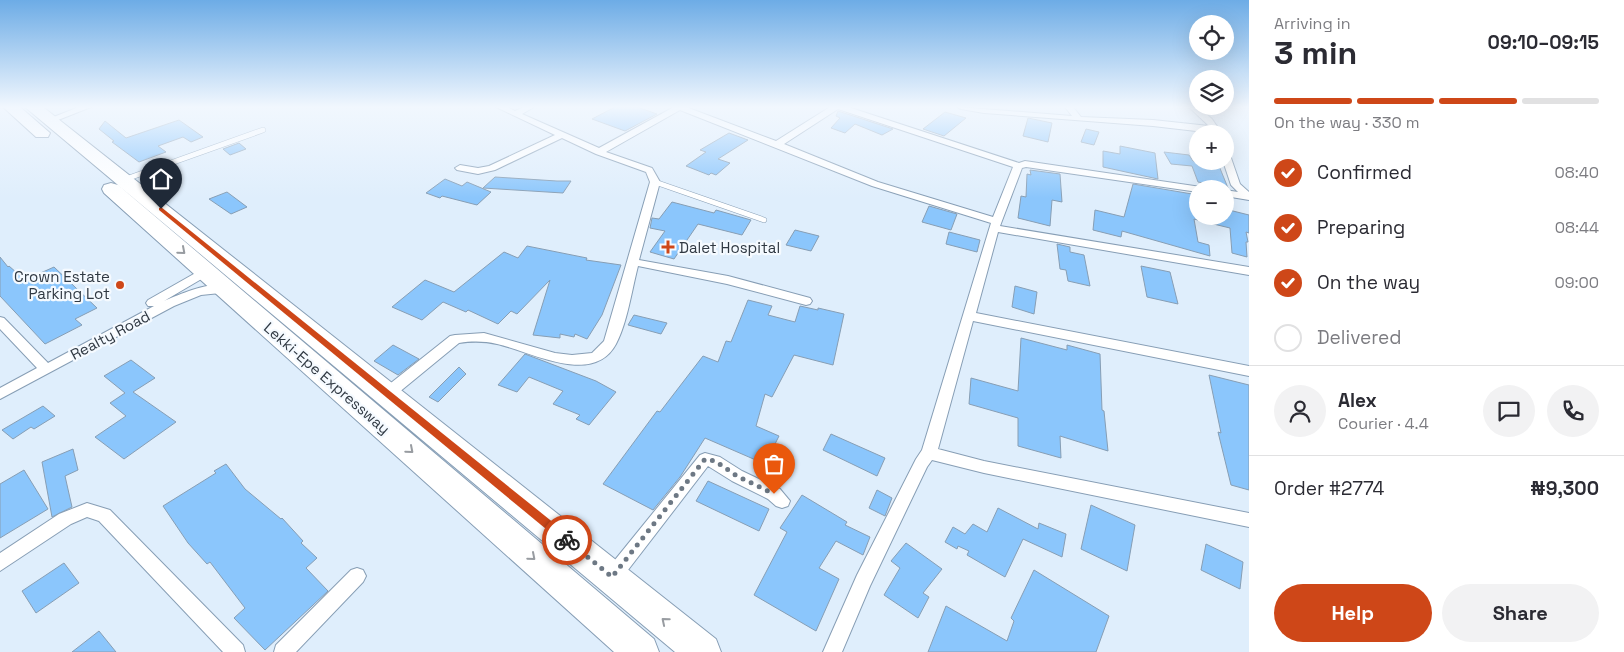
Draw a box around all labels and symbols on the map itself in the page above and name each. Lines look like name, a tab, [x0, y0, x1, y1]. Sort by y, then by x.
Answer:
pin	[140, 158, 182, 209]
place label: Dalet Hospital	[679, 238, 780, 257]
marker: Dalet Hospital	[661, 240, 675, 254]
one-way arrow	[177, 245, 186, 254]
place label: Crown Estate Parking Lot	[14, 267, 110, 303]
marker: Crown Estate Parking Lot	[114, 279, 126, 291]
street label: Realty Road	[67, 306, 153, 364]
street label: Lekki-Epe Expressway	[260, 318, 394, 438]
pin	[753, 443, 795, 494]
one-way arrow	[404, 444, 413, 453]
courier	[542, 515, 592, 565]
one-way arrow	[526, 551, 535, 560]
one-way arrow	[662, 618, 671, 627]

